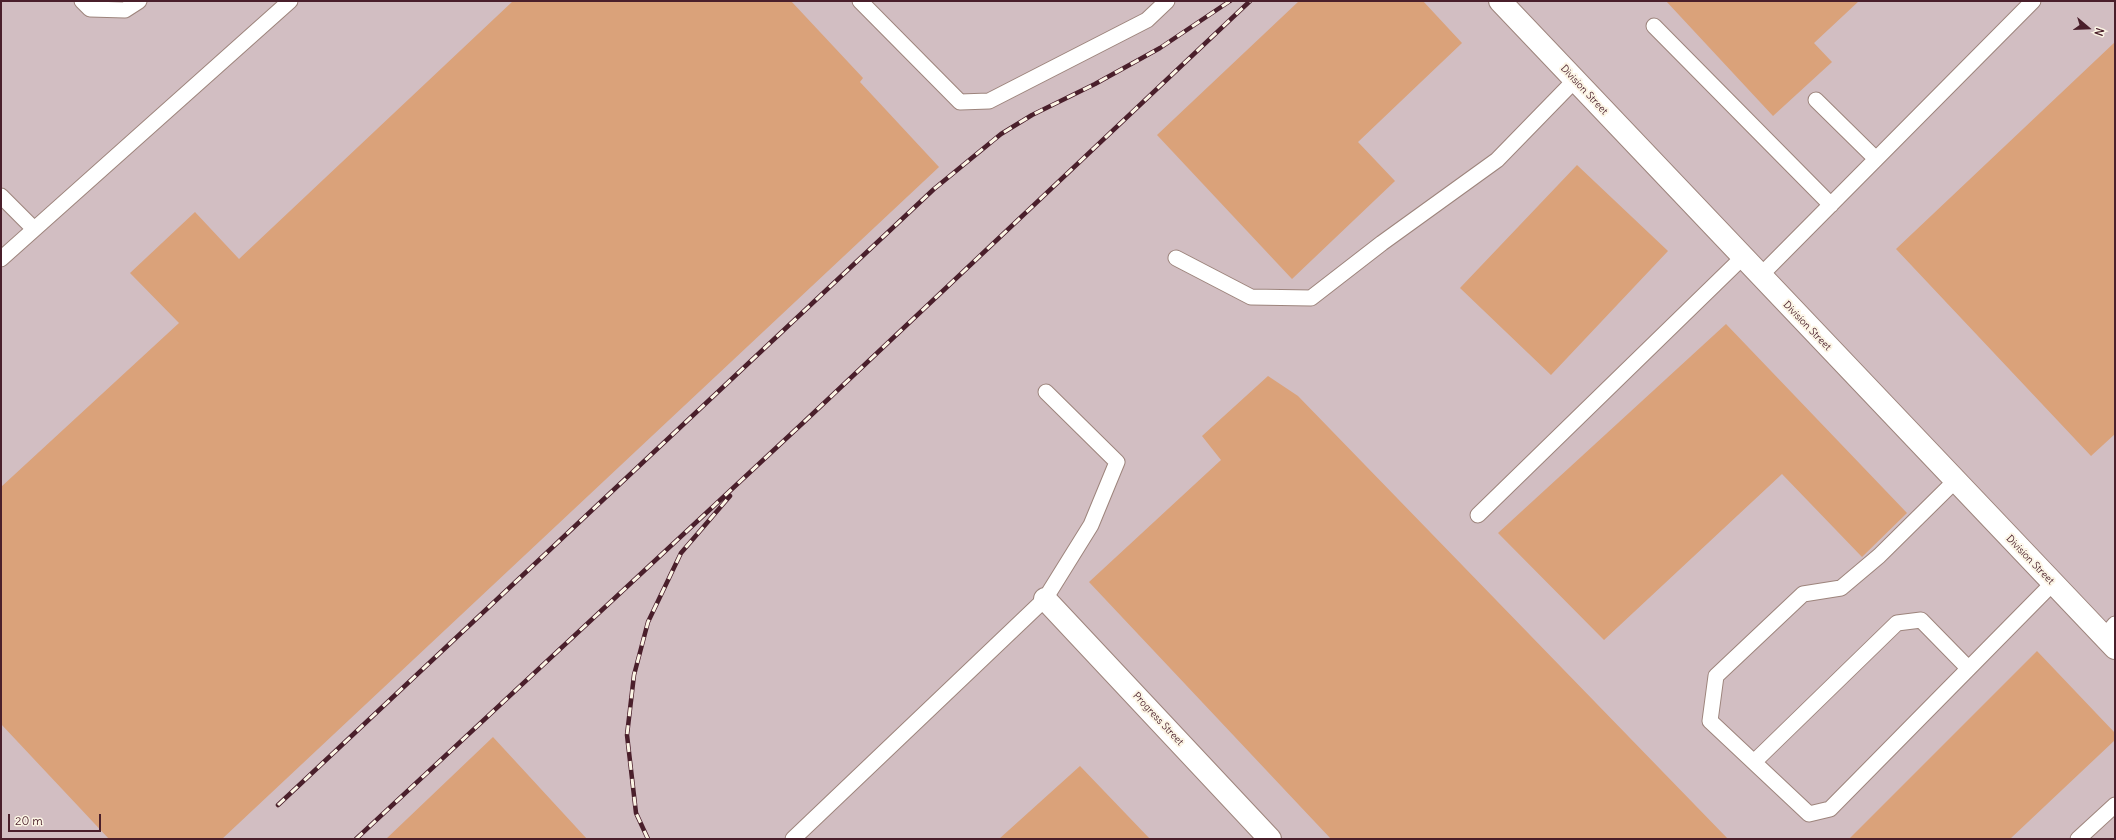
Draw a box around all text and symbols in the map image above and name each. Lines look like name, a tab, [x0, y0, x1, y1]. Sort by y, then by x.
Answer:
north arrow	[2068, 8, 2108, 48]
text: N	[2091, 26, 2107, 38]
street label: Division Street	[1558, 63, 1610, 117]
street label: Division Street	[1781, 299, 1833, 353]
street label: Division Street	[2004, 533, 2056, 587]
street label: Progress Street	[1130, 690, 1186, 748]
scale bar	[10, 806, 103, 832]
text: 20 m	[15, 813, 43, 828]

